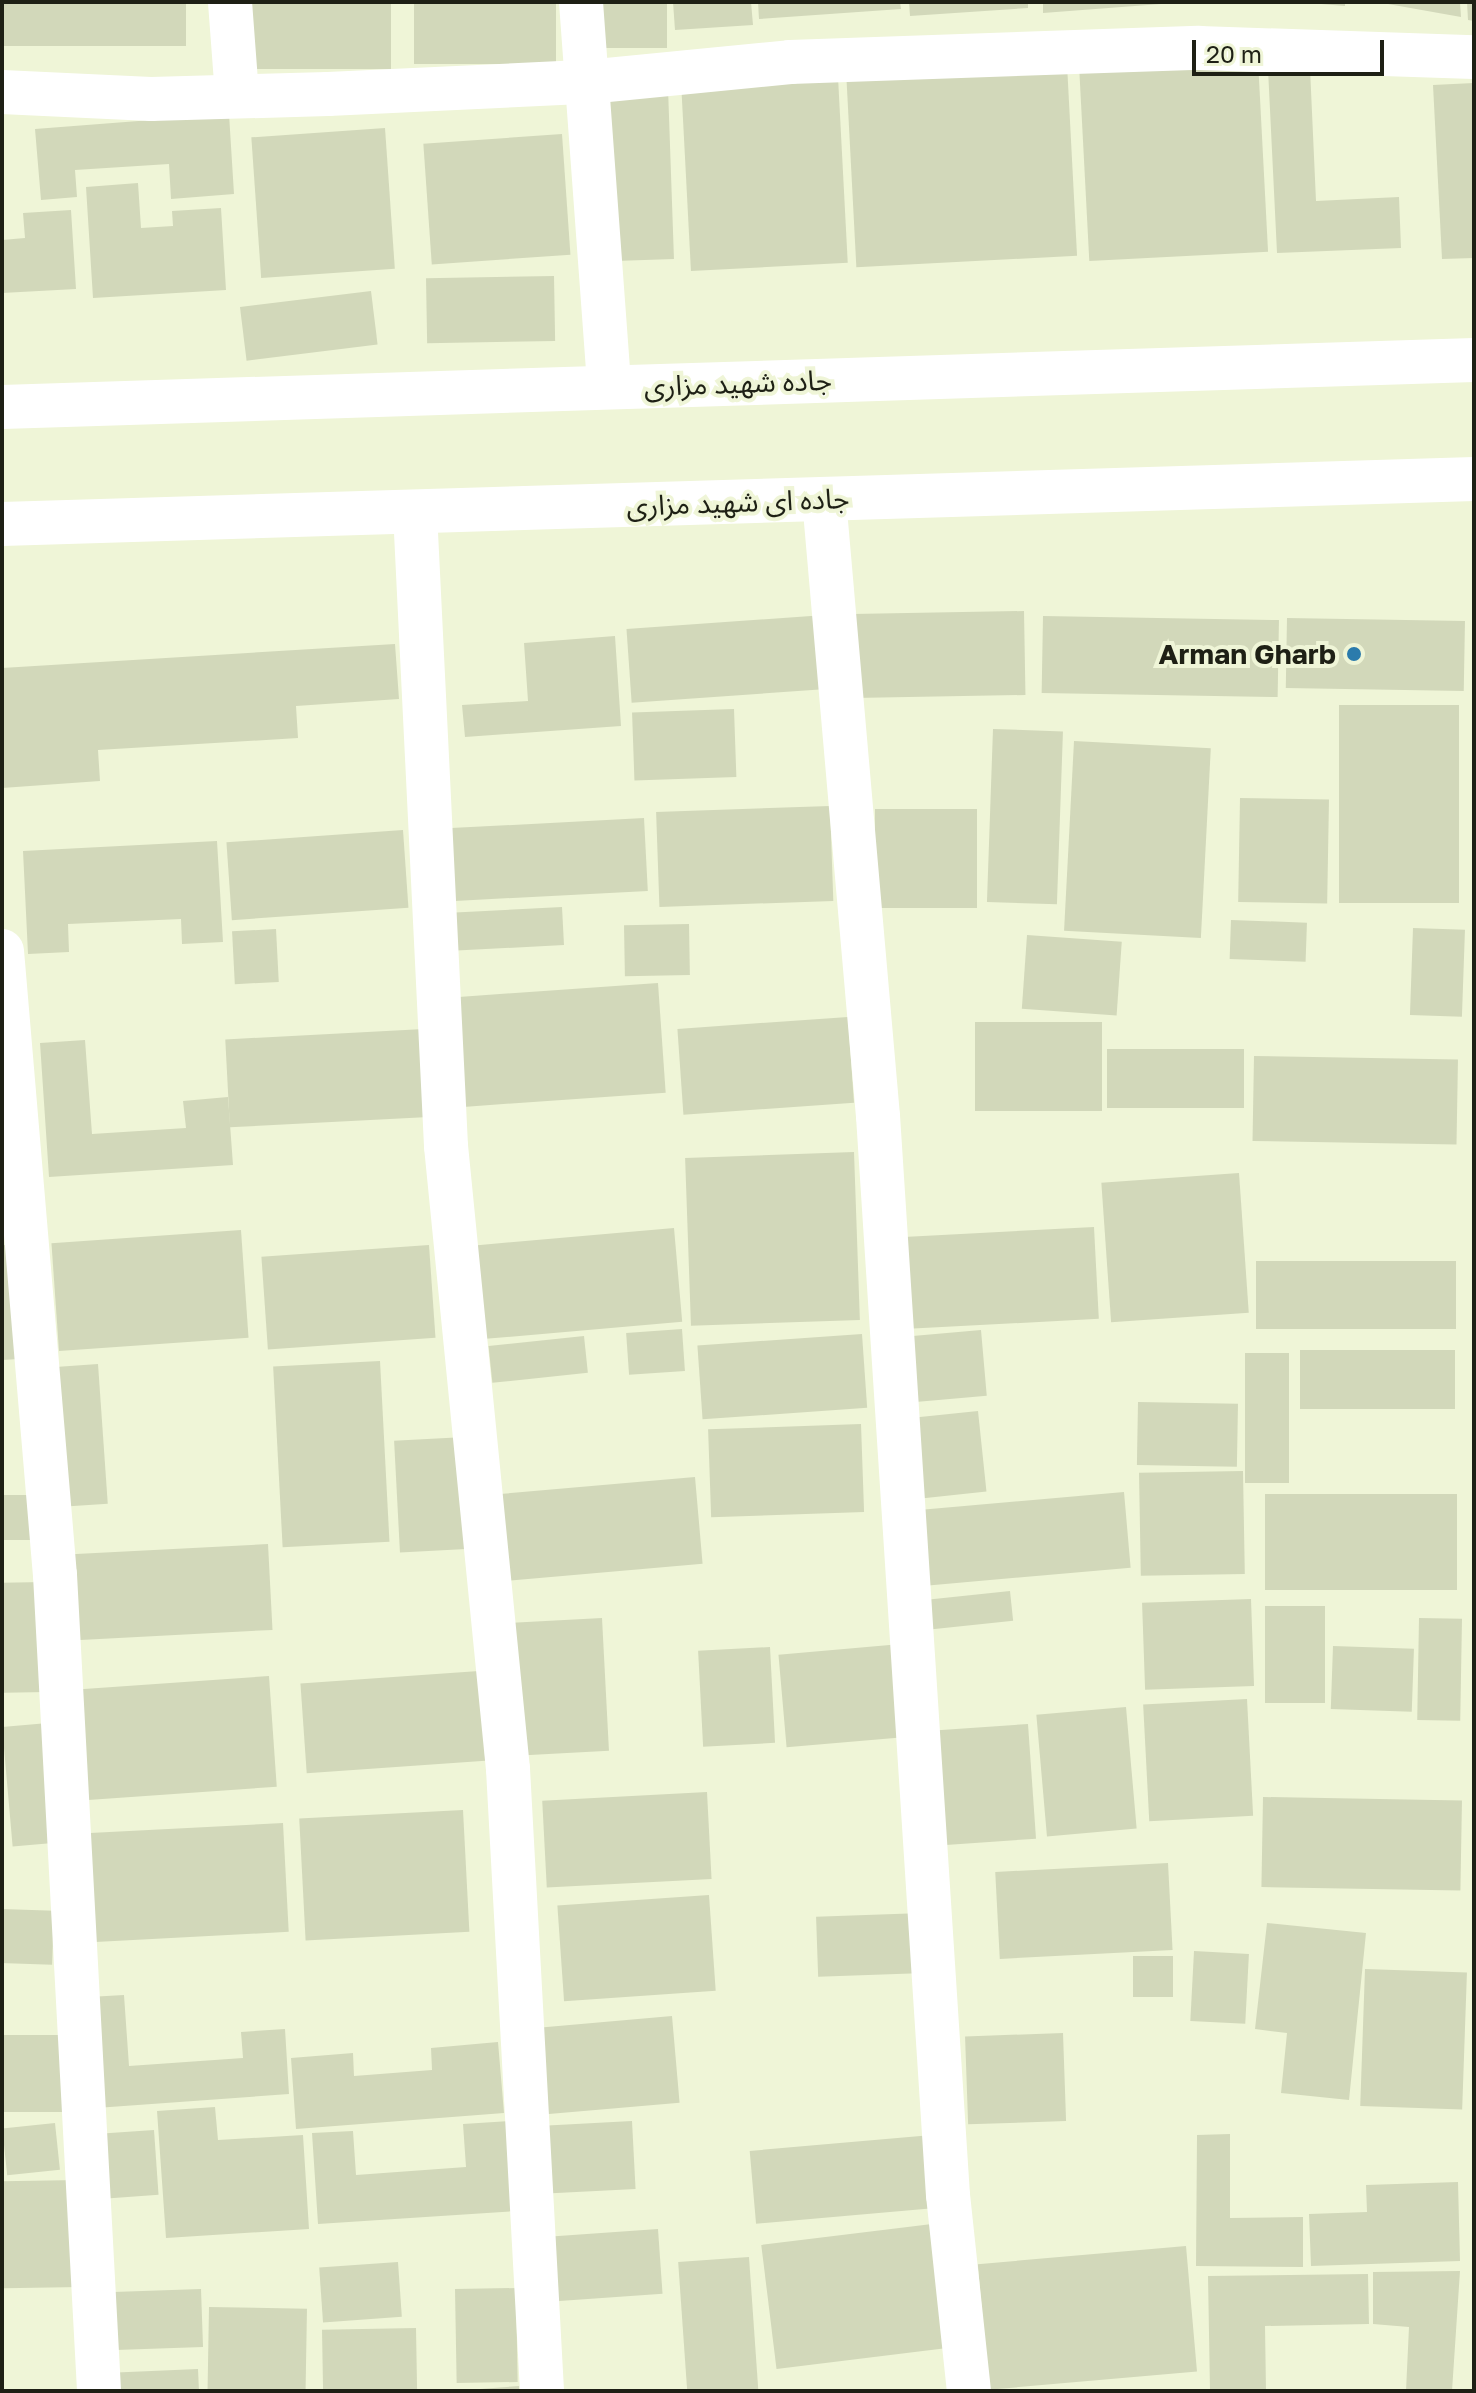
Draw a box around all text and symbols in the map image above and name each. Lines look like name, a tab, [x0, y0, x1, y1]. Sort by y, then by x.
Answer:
scale bar	[1196, 24, 1388, 74]
text: 20 m	[1206, 39, 1262, 68]
street label: جاده شهید مزاری	[643, 363, 833, 403]
street label: جاده ای شهید مزاری	[626, 481, 850, 523]
place label: Arman Gharb	[1159, 637, 1336, 671]
marker: Arman Gharb	[1343, 643, 1365, 665]

